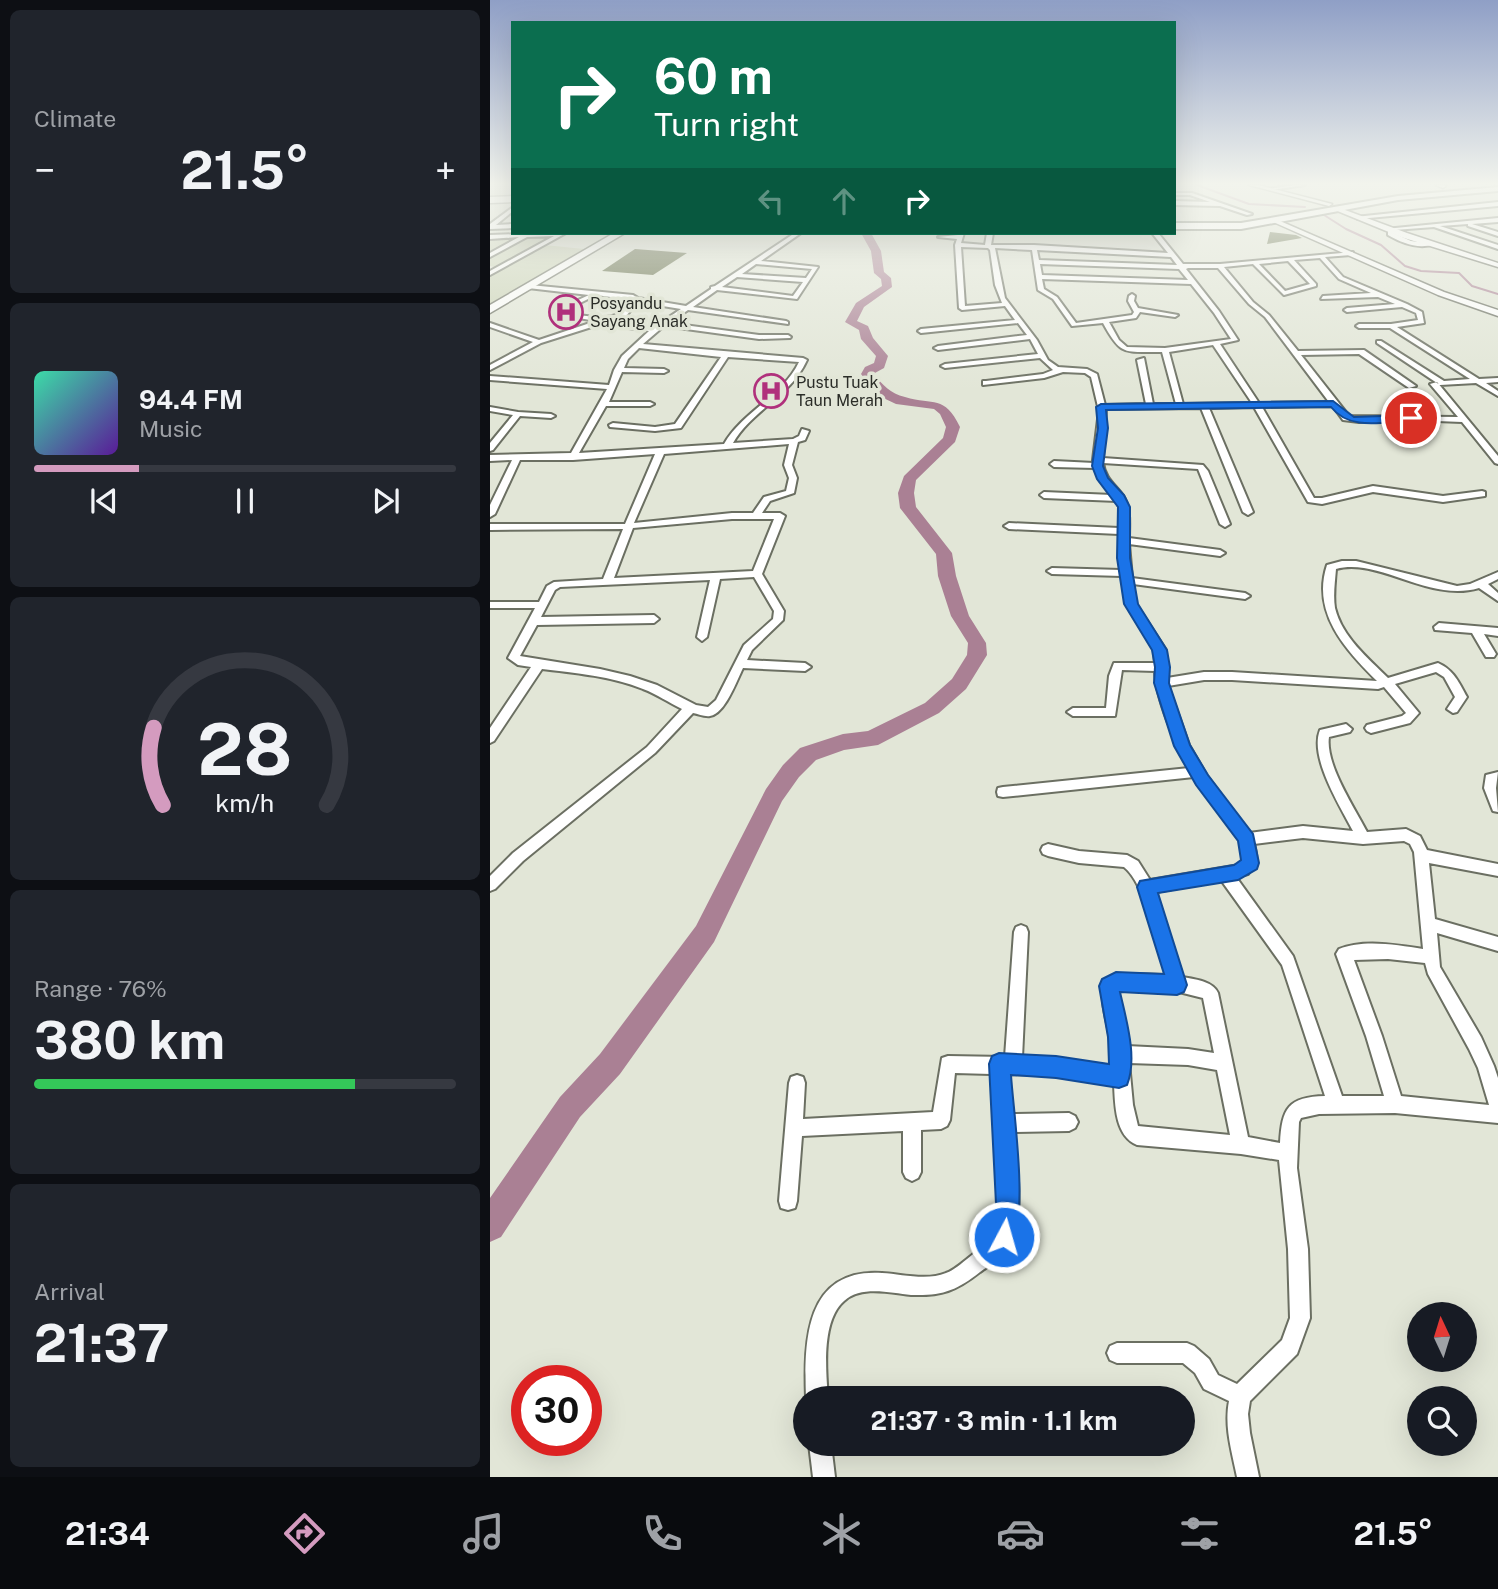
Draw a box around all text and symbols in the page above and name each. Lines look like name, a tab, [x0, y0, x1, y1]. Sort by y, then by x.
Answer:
text: 60 m	[654, 47, 773, 105]
icon: right	[539, 49, 630, 140]
text: Climate	[34, 105, 116, 132]
text: Turn right	[654, 106, 799, 143]
text: 21.5°	[180, 140, 310, 201]
text: −	[34, 148, 55, 193]
text: +	[435, 148, 456, 193]
icon: left	[752, 182, 790, 220]
icon: ahead	[825, 182, 863, 220]
icon: right	[898, 182, 936, 220]
hospital icon: Posyandu Sayang Anak	[547, 293, 585, 331]
place label: Posyandu Sayang Anak	[590, 294, 688, 331]
hospital icon: Pustu Tuak Taun Merah	[752, 372, 790, 410]
place label: Pustu Tuak Taun Merah	[796, 373, 883, 410]
text: 94.4 FM	[139, 384, 243, 415]
pin	[1381, 388, 1441, 448]
icon: arrive	[1392, 399, 1430, 437]
text: Music	[139, 415, 203, 442]
icon: previous	[85, 482, 123, 520]
icon: pause	[226, 482, 264, 520]
icon: next	[367, 482, 405, 520]
text: 28	[197, 706, 293, 791]
text: km/h	[216, 787, 274, 817]
text: Range · 76%	[34, 975, 167, 1002]
text: 380 km	[34, 1010, 225, 1071]
position arrow	[967, 1200, 1041, 1274]
text: Arrival	[34, 1278, 105, 1305]
north arrow	[1407, 1302, 1477, 1372]
map controls	[1407, 1302, 1477, 1456]
text: 21:37	[34, 1313, 170, 1374]
speed limit sign: 30	[511, 1365, 602, 1456]
button: search	[1407, 1386, 1477, 1456]
text: 21:37 · 3 min · 1.1 km	[871, 1405, 1117, 1436]
icon: directions	[280, 1509, 329, 1558]
icon: music	[459, 1509, 508, 1558]
icon: phone	[638, 1509, 687, 1558]
icon: climate	[817, 1509, 866, 1558]
icon: car	[996, 1509, 1045, 1558]
icon: filters	[1175, 1509, 1224, 1558]
text: 21:34	[65, 1515, 150, 1552]
text: 21.5°	[1354, 1515, 1433, 1552]

